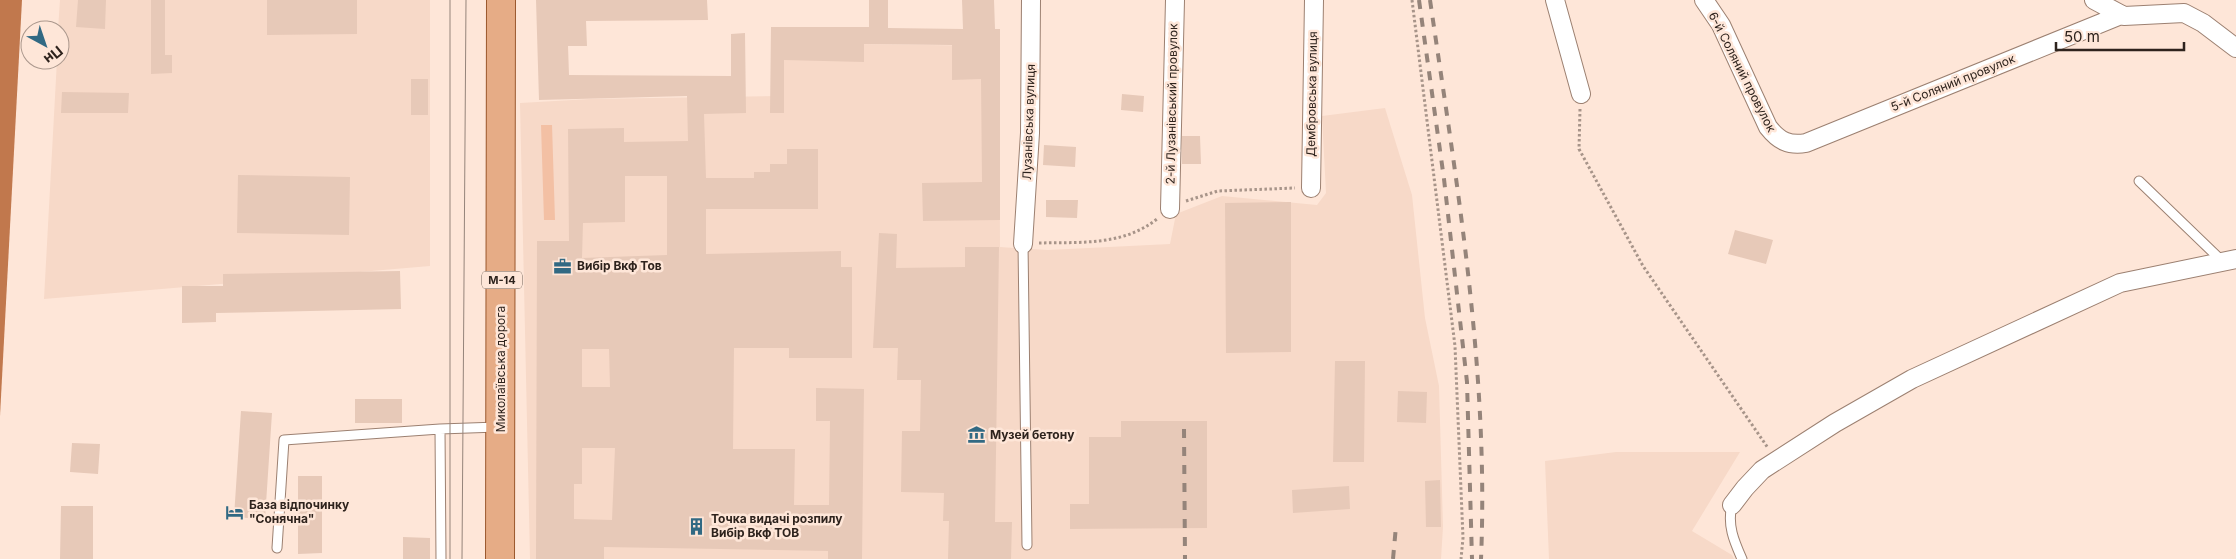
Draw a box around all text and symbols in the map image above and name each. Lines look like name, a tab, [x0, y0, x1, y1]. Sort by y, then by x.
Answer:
street label: 6-й Соляний провулок	[1706, 9, 1779, 135]
north arrow	[20, 20, 70, 70]
scale bar	[2056, 20, 2184, 52]
street label: 2-й Лузанівський провулок	[1163, 23, 1180, 185]
text: 50 m	[2064, 27, 2100, 46]
street label: Дембровська вулиця	[1303, 31, 1320, 157]
text: Пн	[41, 43, 66, 68]
street label: 5-й Соляний провулок	[1889, 51, 2018, 114]
street label: Лузанівська вулиця	[1019, 64, 1038, 180]
office icon: Вибір Вкф Тов	[553, 256, 573, 276]
place label: Вибір Вкф Тов	[577, 258, 662, 273]
road number: М-14	[482, 272, 522, 288]
street label: Миколаївська дорога	[493, 306, 508, 432]
museum icon: Музей бетону	[966, 425, 986, 445]
place label: Музей бетону	[990, 427, 1075, 442]
place label: База відпочинку "Сонячна"	[249, 497, 350, 526]
hotel icon: База відпочинку "Сонячна"	[225, 502, 245, 522]
place label: Точка видачі розпилу Вибір Вкф ТОВ	[711, 511, 843, 540]
building icon: Точка видачі розпилу Вибір Вкф ТОВ	[687, 516, 707, 536]

